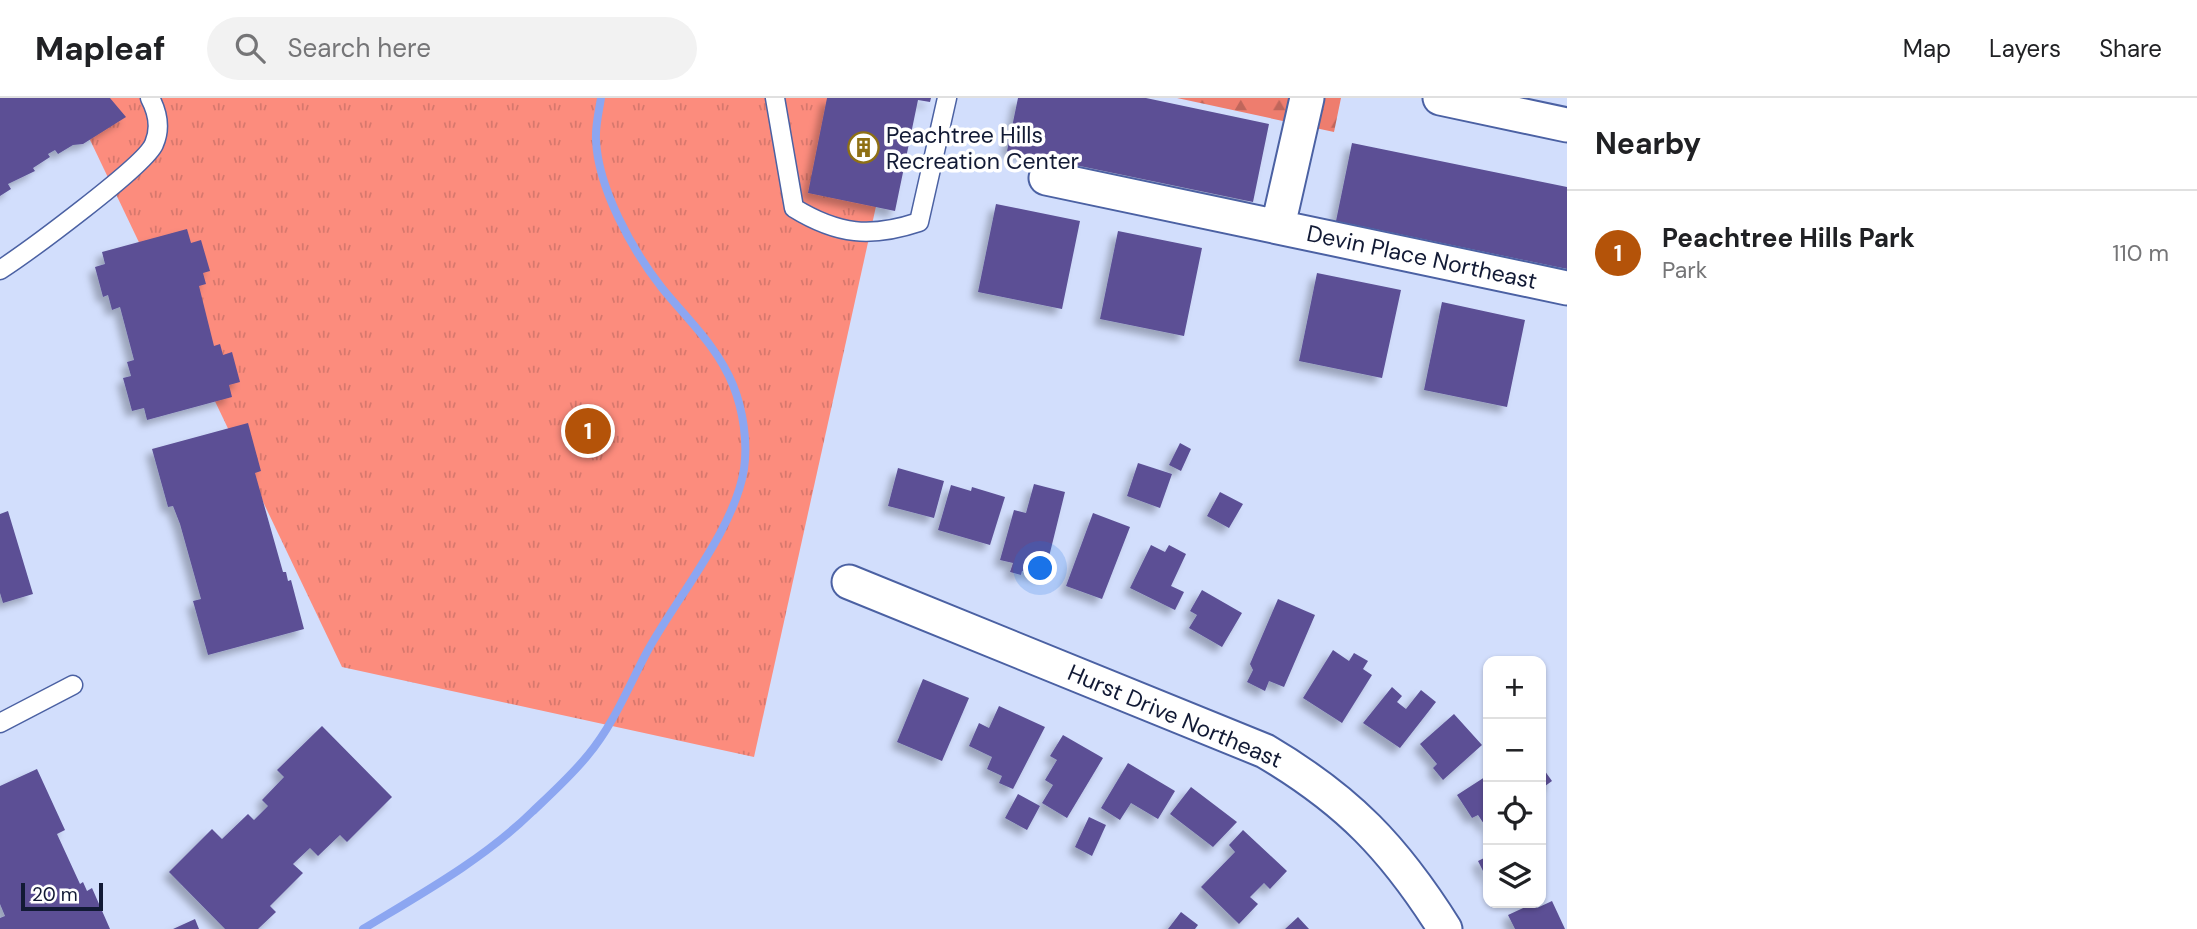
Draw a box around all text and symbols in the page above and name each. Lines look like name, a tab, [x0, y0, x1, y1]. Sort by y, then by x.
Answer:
search box	[207, 17, 697, 80]
text: Mapleaf	[35, 27, 165, 70]
icon: search	[231, 29, 269, 67]
text: Search here	[287, 31, 431, 65]
text: Map	[1903, 33, 1951, 64]
text: Layers	[1989, 33, 2061, 64]
text: Share	[2099, 33, 2162, 64]
place label: Peachtree Hills Recreation Center	[886, 120, 1079, 176]
text: Nearby	[1595, 124, 1701, 163]
building icon: Peachtree Hills Recreation Center	[846, 131, 880, 165]
street label: Devin Place Northeast	[1304, 218, 1540, 296]
text: Peachtree Hills Park	[1662, 221, 1915, 255]
text: 1	[1614, 238, 1622, 268]
text: 110 m	[2112, 238, 2169, 268]
text: Park	[1662, 255, 1707, 285]
pin: 1	[565, 405, 611, 457]
your location	[1023, 551, 1057, 585]
map controls	[1483, 656, 1546, 908]
button: +	[1483, 656, 1546, 719]
street label: Hurst Drive Northeast	[1063, 657, 1287, 775]
button: −	[1483, 719, 1546, 782]
button: locate	[1483, 782, 1546, 845]
button: layers	[1483, 845, 1546, 908]
scale bar	[21, 880, 103, 912]
text: 20 m	[32, 882, 78, 907]

